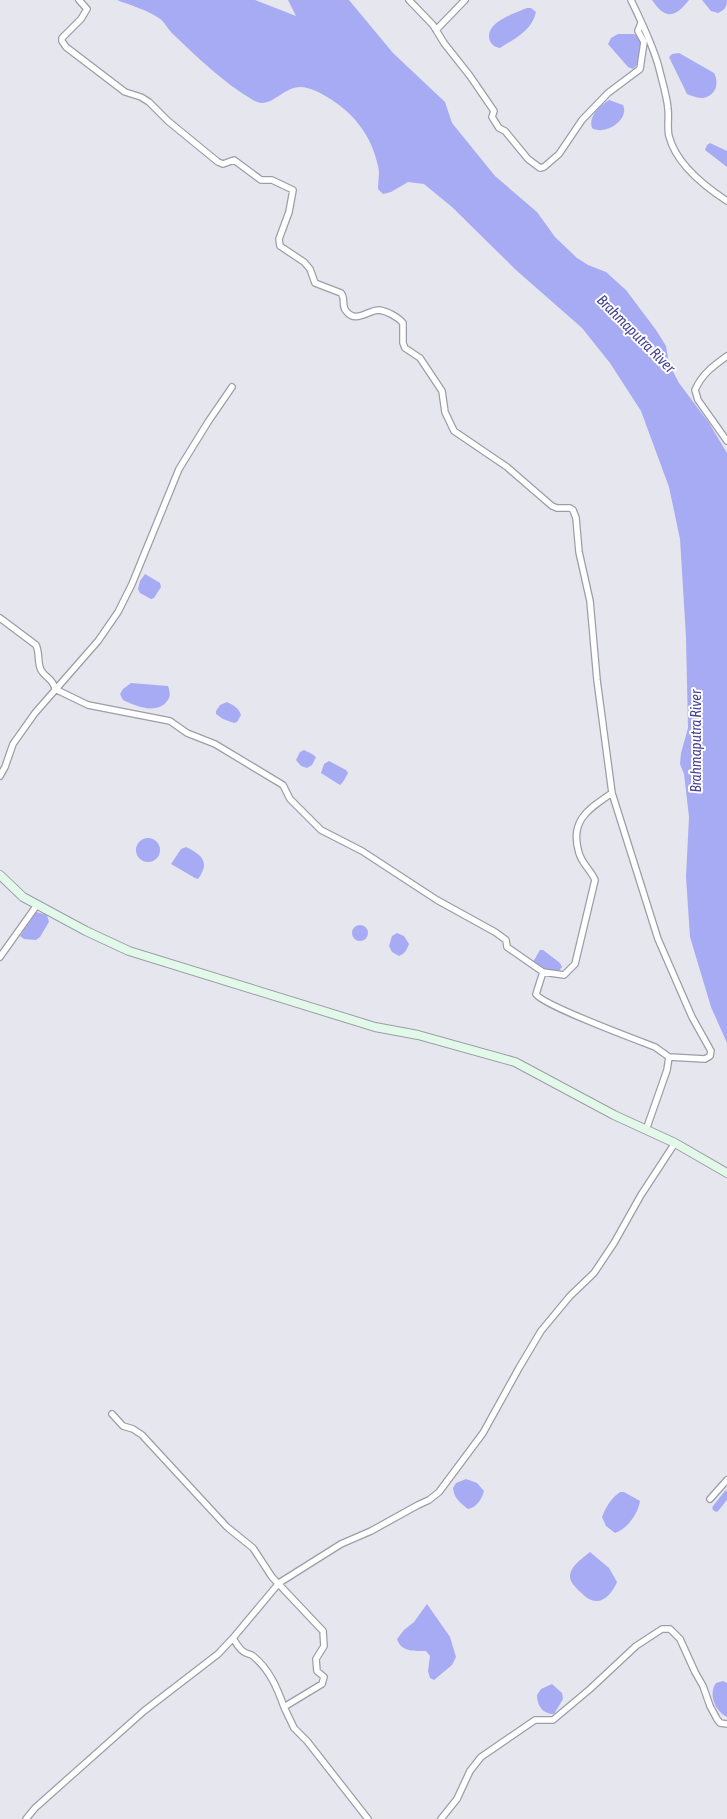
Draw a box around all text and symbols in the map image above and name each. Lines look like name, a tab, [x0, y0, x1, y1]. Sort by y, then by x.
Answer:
water label: Brahmaputra River	[594, 291, 679, 376]
water label: Brahmaputra River	[687, 689, 704, 793]

